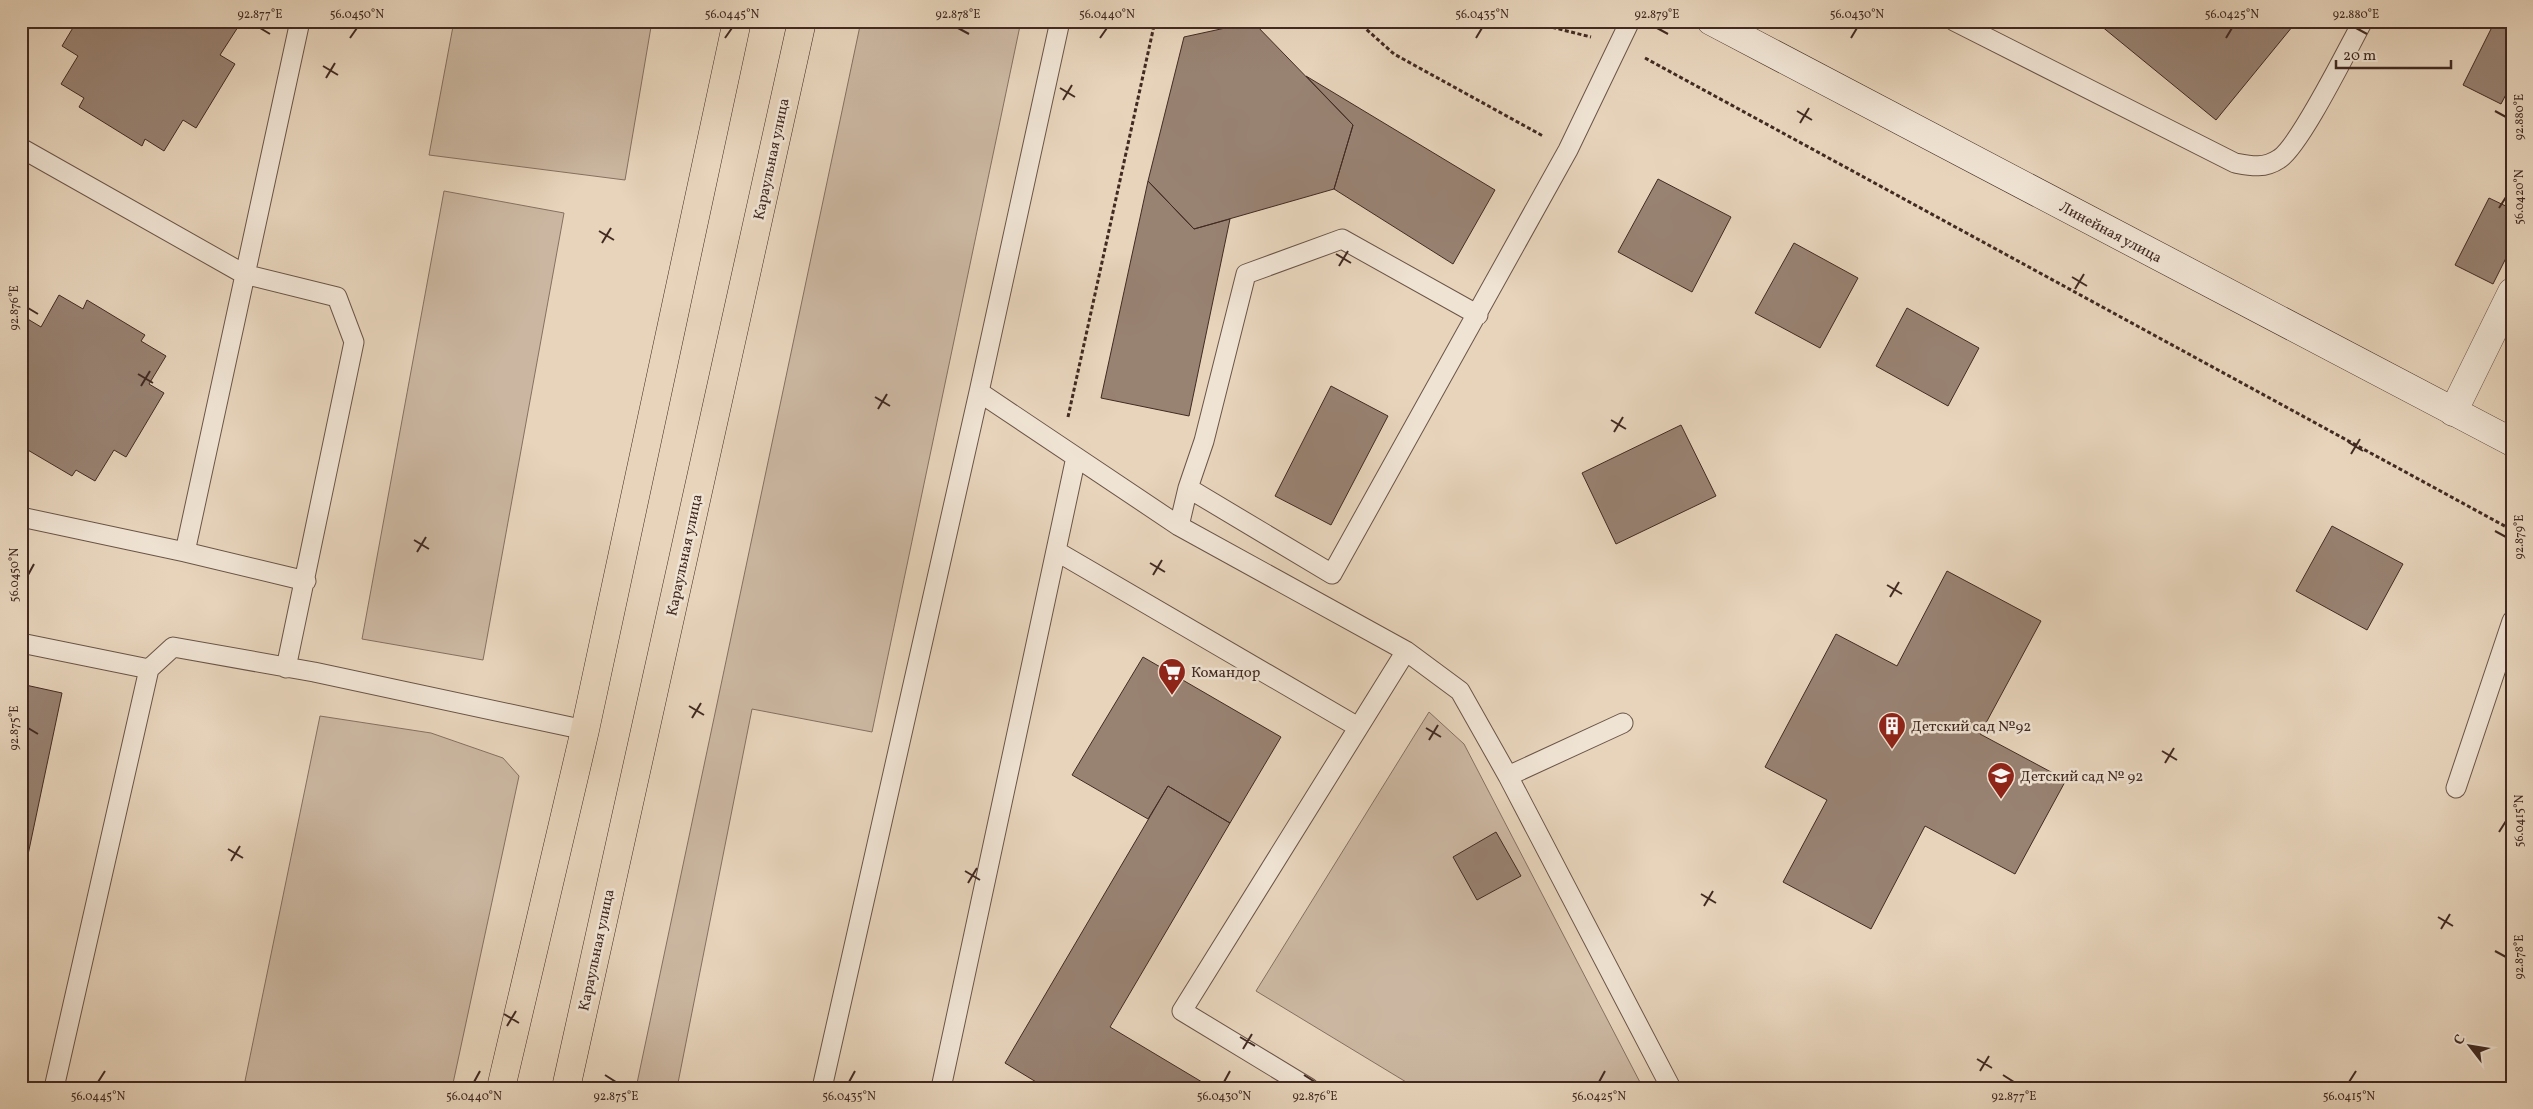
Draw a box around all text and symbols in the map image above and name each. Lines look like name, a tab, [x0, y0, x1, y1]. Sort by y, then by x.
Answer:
text: 92.877°E	[238, 7, 282, 23]
text: 56.0450°N	[330, 7, 384, 23]
text: 56.0445°N	[705, 7, 759, 23]
text: 92.878°E	[936, 7, 980, 23]
text: 56.0440°N	[1079, 7, 1135, 23]
text: 56.0435°N	[1455, 7, 1509, 23]
text: 92.879°E	[1635, 7, 1680, 23]
text: 56.0430°N	[1830, 7, 1884, 23]
text: 56.0425°N	[2205, 7, 2259, 23]
text: 92.880°E	[2333, 7, 2379, 23]
scale bar	[2336, 38, 2450, 70]
text: 20 m	[2343, 46, 2376, 67]
text: 92.880°E	[2512, 94, 2528, 140]
street label: Караульная улица	[749, 96, 796, 222]
text: 56.0420°N	[2512, 169, 2528, 225]
street label: Линейная улица	[2055, 197, 2165, 269]
text: 92.876°E	[7, 285, 23, 331]
street label: Караульная улица	[662, 492, 709, 618]
text: 92.879°E	[2512, 515, 2528, 560]
text: 56.0450°N	[7, 548, 23, 602]
supermarket icon: Командор	[1157, 657, 1187, 696]
place label: Командор	[1191, 663, 1260, 684]
text: 92.875°E	[7, 706, 23, 750]
building icon: Детский сад №92	[1877, 711, 1907, 750]
place label: Детский сад №92	[1911, 717, 2031, 738]
school or university icon: Детский сад № 92	[1986, 761, 2016, 800]
place label: Детский сад № 92	[2020, 767, 2143, 788]
text: 56.0415°N	[2512, 795, 2528, 847]
street label: Караульная улица	[574, 887, 621, 1013]
text: 92.878°E	[2512, 935, 2528, 979]
north arrow	[2446, 1022, 2496, 1072]
text: С	[2450, 1031, 2471, 1049]
text: 56.0445°N	[71, 1089, 125, 1105]
text: 56.0440°N	[446, 1089, 502, 1105]
text: 92.875°E	[594, 1089, 638, 1105]
text: 56.0435°N	[822, 1089, 876, 1105]
text: 56.0430°N	[1197, 1089, 1251, 1105]
text: 92.876°E	[1292, 1089, 1338, 1105]
text: 56.0425°N	[1572, 1089, 1626, 1105]
text: 92.877°E	[1992, 1089, 2036, 1105]
text: 56.0415°N	[2323, 1089, 2375, 1105]

